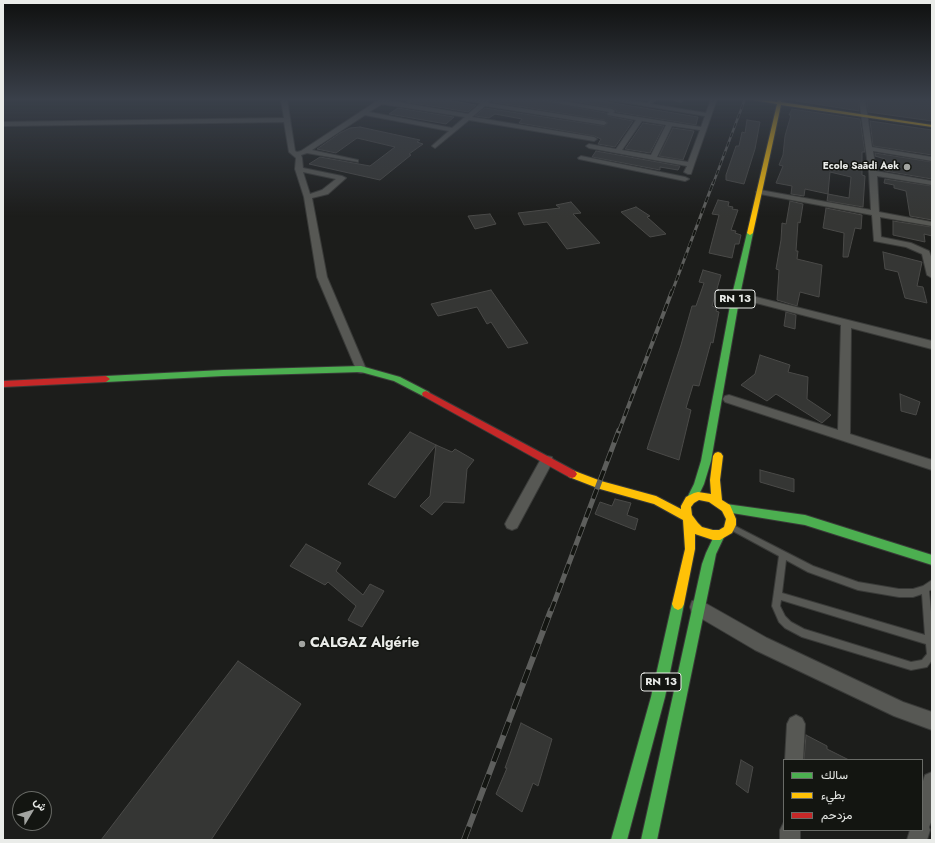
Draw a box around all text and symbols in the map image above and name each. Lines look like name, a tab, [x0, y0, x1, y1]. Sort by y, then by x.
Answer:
place label: Ecole Saãdi Aek	[823, 161, 899, 173]
marker: Ecole Saãdi Aek	[902, 162, 912, 172]
road number: RN 13	[715, 290, 755, 308]
place label: CALGAZ Algérie	[310, 636, 419, 652]
marker: CALGAZ Algérie	[297, 639, 307, 649]
road number: RN 13	[641, 673, 681, 691]
legend	[783, 759, 923, 831]
text: سالك	[821, 766, 848, 784]
text: بطيء	[821, 786, 845, 804]
north arrow	[12, 791, 52, 831]
text: ش	[30, 794, 51, 814]
text: مزدحم	[821, 806, 852, 824]

